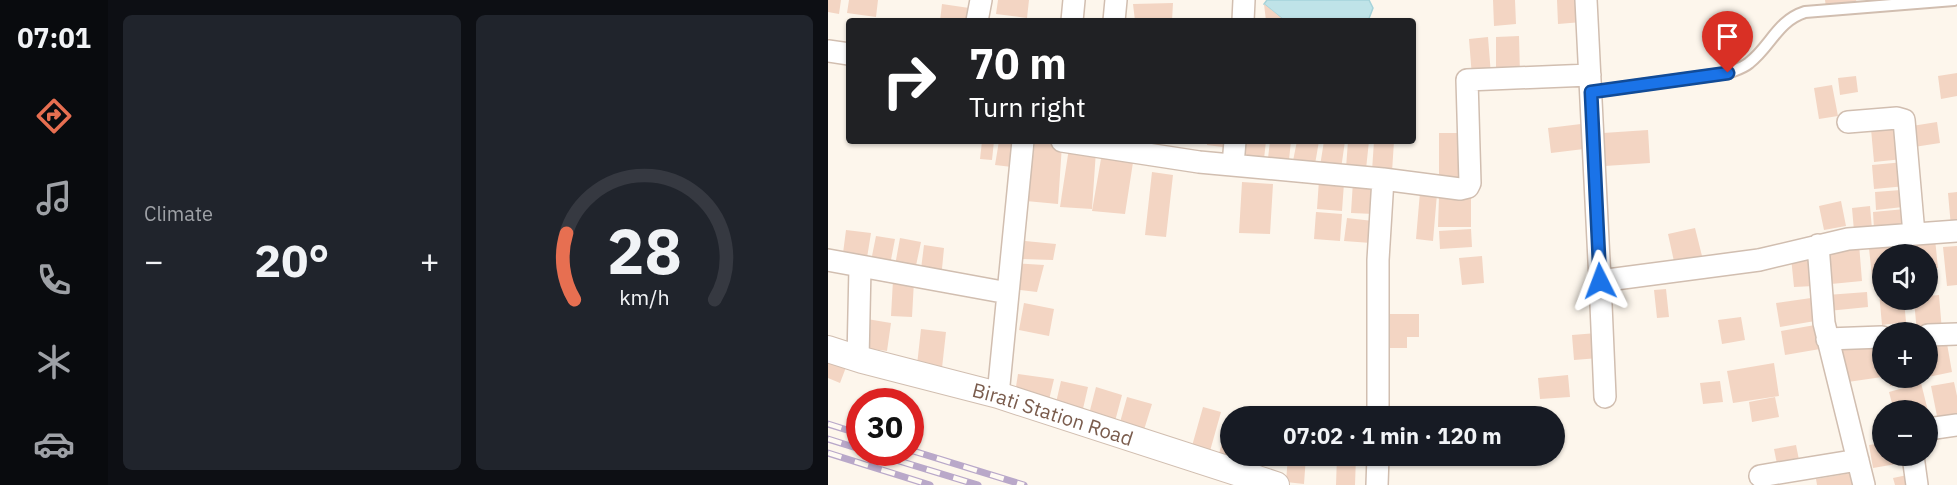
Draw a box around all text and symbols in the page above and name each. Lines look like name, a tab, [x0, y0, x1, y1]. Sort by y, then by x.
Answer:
pin	[1702, 11, 1753, 73]
text: 07:01	[17, 20, 91, 55]
icon: arrive	[1711, 20, 1744, 53]
text: 70 m	[969, 36, 1067, 91]
icon: right	[870, 42, 948, 120]
text: Turn right	[969, 89, 1086, 124]
icon: directions	[33, 95, 75, 137]
icon: music	[33, 177, 75, 219]
text: Climate	[144, 200, 213, 227]
text: 28	[607, 210, 682, 291]
text: 20°	[254, 231, 329, 289]
text: −	[144, 239, 164, 282]
text: +	[420, 239, 440, 282]
map controls	[1872, 244, 1938, 466]
button: sound	[1872, 244, 1938, 310]
position arrow	[1568, 249, 1632, 313]
icon: phone	[33, 259, 75, 301]
text: km/h	[619, 283, 669, 311]
button: +	[1872, 322, 1938, 388]
icon: climate	[33, 341, 75, 383]
street label: Birati Station Road	[970, 375, 1137, 451]
speed limit sign: 30	[846, 388, 924, 466]
button: −	[1872, 400, 1938, 466]
text: 07:02 · 1 min · 120 m	[1283, 421, 1502, 450]
icon: car	[33, 423, 75, 465]

